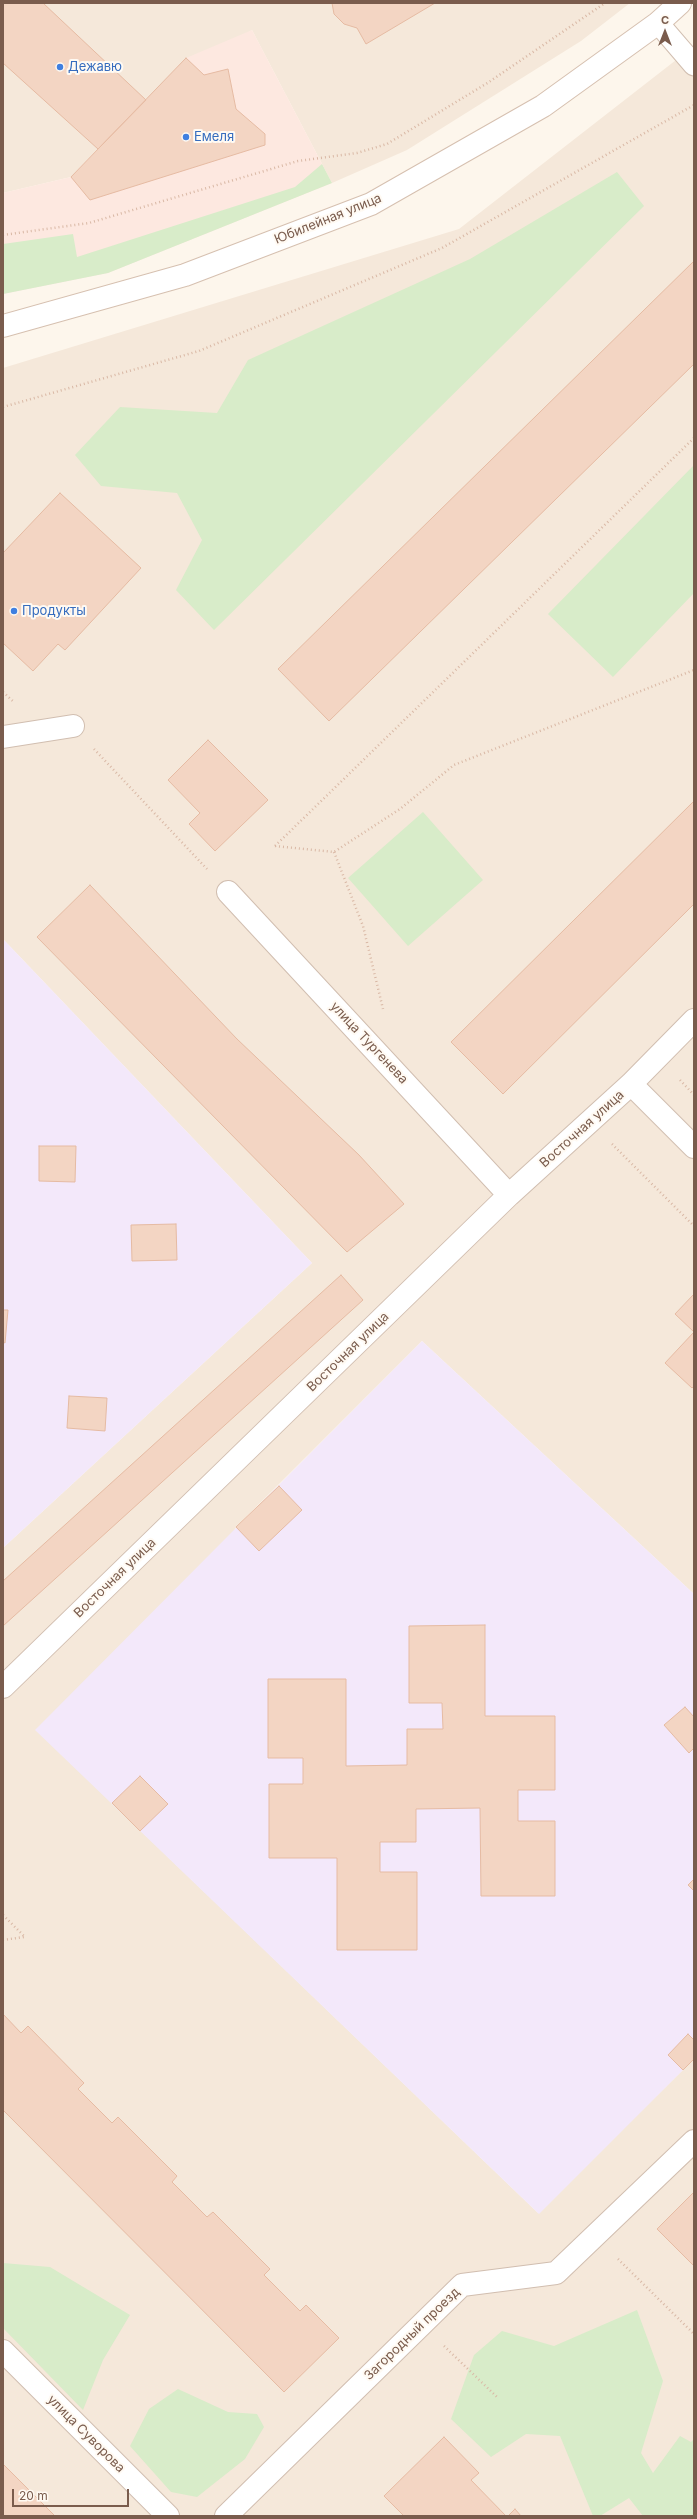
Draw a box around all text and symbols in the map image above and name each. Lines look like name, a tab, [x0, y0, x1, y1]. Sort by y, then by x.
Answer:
north arrow	[645, 12, 685, 52]
text: С	[661, 13, 669, 27]
place label: Дежавю	[68, 59, 122, 75]
marker: Дежавю	[55, 62, 65, 72]
place label: Емеля	[194, 129, 234, 145]
marker: Емеля	[181, 132, 191, 142]
street label: Юбилейная улица	[272, 190, 384, 248]
place label: Продукты	[22, 603, 86, 619]
marker: Продукты	[9, 606, 19, 616]
street label: улица Тургенева	[327, 999, 411, 1087]
street label: Восточная улица	[537, 1087, 627, 1171]
street label: Восточная улица	[304, 1309, 392, 1395]
street label: Восточная улица	[71, 1535, 159, 1621]
street label: Загородный проезд	[361, 2284, 463, 2384]
street label: улица Суворова	[44, 2392, 128, 2476]
scale bar	[14, 2481, 131, 2507]
text: 20 m	[19, 2488, 48, 2503]

